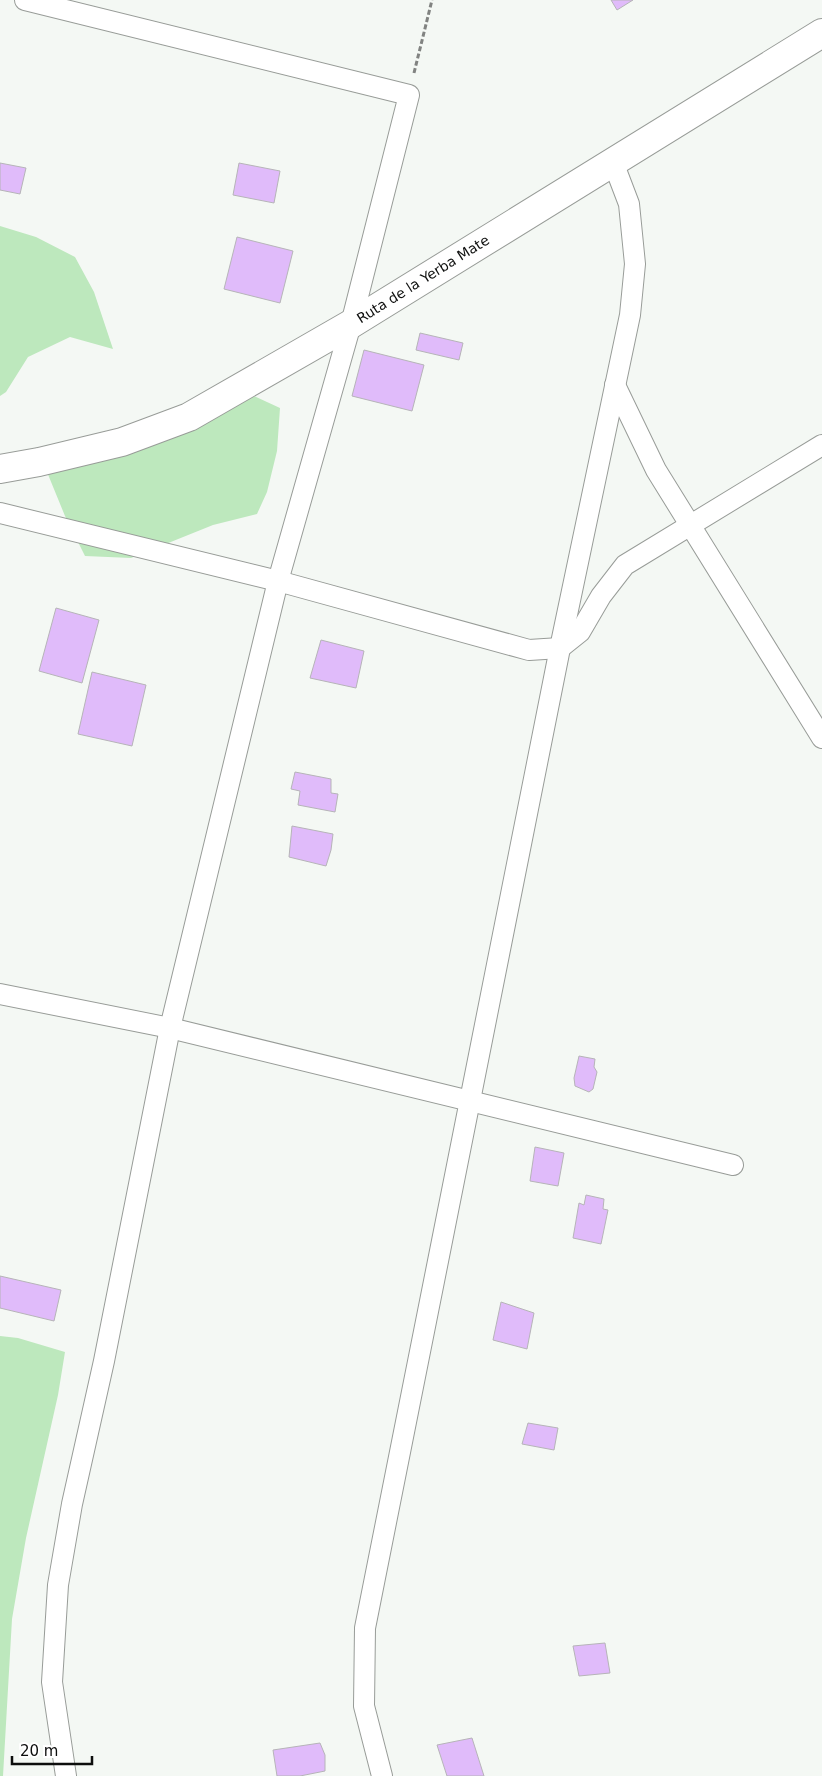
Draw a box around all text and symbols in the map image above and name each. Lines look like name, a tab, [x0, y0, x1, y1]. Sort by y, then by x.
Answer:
street label: Ruta de la Yerba Mate	[354, 232, 492, 326]
scale bar	[12, 1734, 92, 1766]
text: 20 m	[20, 1742, 58, 1760]

